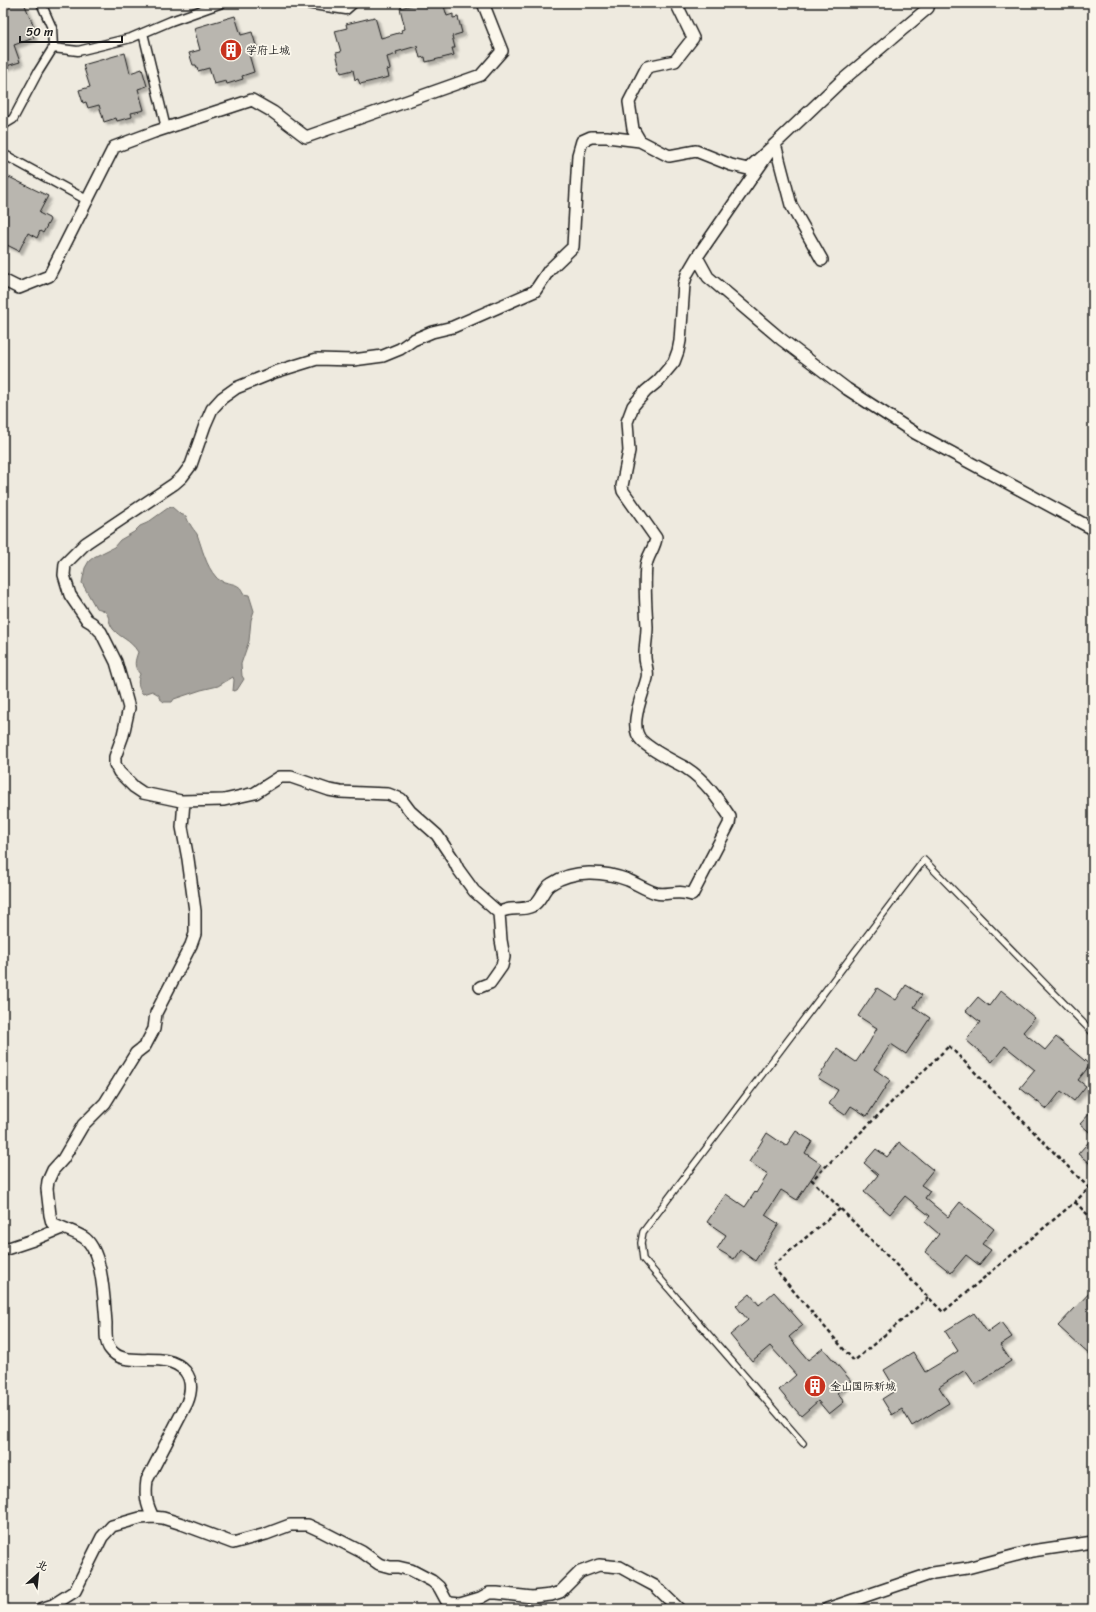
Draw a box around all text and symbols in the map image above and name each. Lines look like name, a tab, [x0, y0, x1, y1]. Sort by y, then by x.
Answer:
scale bar	[20, 18, 122, 44]
text: 50 m	[26, 21, 53, 43]
building icon: 学府上城	[218, 37, 244, 63]
place label: 学府上城	[246, 41, 290, 60]
building icon: 金山国际新城	[802, 1373, 828, 1399]
place label: 金山国际新城	[830, 1377, 896, 1396]
north arrow	[18, 1554, 58, 1594]
text: 北	[33, 1555, 52, 1576]

